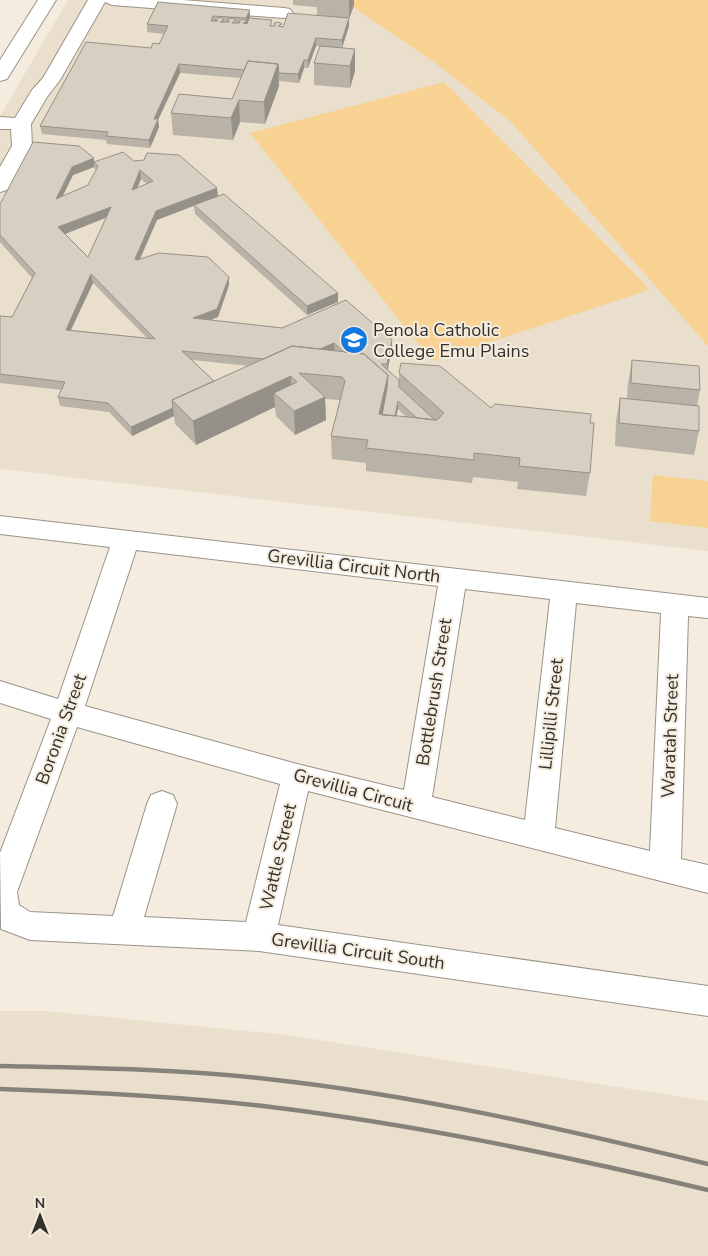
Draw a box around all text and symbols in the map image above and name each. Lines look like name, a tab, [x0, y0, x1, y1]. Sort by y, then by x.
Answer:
place label: Penola Catholic College Emu Plains	[373, 318, 529, 363]
school or university icon: Penola Catholic College Emu Plains	[339, 325, 369, 355]
street label: Grevillia Circuit North	[266, 543, 442, 589]
street label: Bottlebrush Street	[410, 616, 458, 767]
street label: Lillipilli Street	[533, 656, 569, 771]
street label: Boronia Street	[30, 670, 92, 788]
street label: Waratah Street	[656, 673, 684, 798]
street label: Grevillia Circuit	[291, 763, 416, 818]
street label: Wattle Street	[254, 800, 302, 913]
street label: Grevillia Circuit South	[270, 927, 446, 975]
north arrow	[15, 1191, 65, 1241]
text: N	[35, 1194, 45, 1213]

